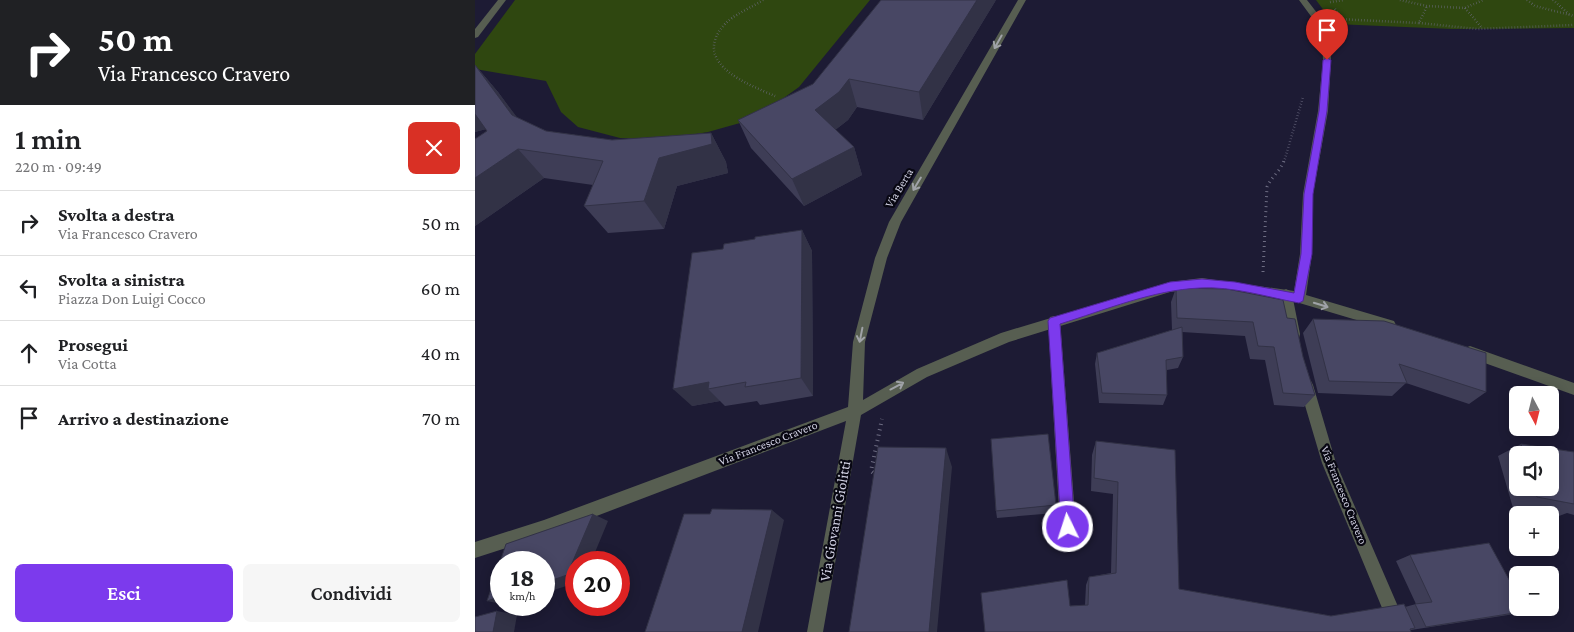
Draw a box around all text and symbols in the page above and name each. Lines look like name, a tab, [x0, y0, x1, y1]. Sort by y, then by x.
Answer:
pin	[1306, 9, 1348, 60]
icon: arrive	[1313, 16, 1341, 44]
icon: right	[15, 20, 80, 85]
text: 50 m	[98, 20, 173, 59]
one-way arrow	[992, 35, 1002, 49]
text: Via Francesco Cravero	[98, 61, 290, 86]
text: 1 min	[15, 122, 82, 155]
button: close	[408, 122, 460, 174]
text: 220 m · 09:49	[15, 158, 102, 175]
street label: Via Berta	[882, 166, 916, 210]
one-way arrow	[912, 176, 922, 190]
text: Svolta a destra	[58, 204, 174, 225]
icon: right	[15, 209, 43, 237]
text: 50 m	[421, 213, 460, 234]
text: Via Francesco Cravero	[58, 225, 198, 242]
text: Svolta a sinistra	[58, 269, 185, 290]
icon: left	[15, 274, 43, 302]
text: 60 m	[421, 278, 460, 299]
text: Piazza Don Luigi Cocco	[58, 290, 206, 307]
one-way arrow	[1313, 300, 1329, 310]
one-way arrow	[855, 326, 865, 342]
text: Prosegui	[58, 334, 128, 355]
icon: ahead	[15, 339, 43, 367]
text: 40 m	[421, 343, 460, 364]
text: Via Cotta	[58, 355, 117, 372]
one-way arrow	[889, 381, 904, 390]
north arrow	[1509, 386, 1559, 436]
map controls	[1509, 386, 1559, 616]
icon: arrive	[15, 404, 43, 432]
text: Arrivo a destinazione	[58, 408, 229, 429]
text: 70 m	[422, 408, 460, 429]
street label: Via Francesco Cravero	[717, 418, 819, 468]
street label: Via Francesco Cravero	[1318, 444, 1370, 546]
button: sound	[1509, 446, 1559, 496]
street label: Via Giovanni Giolitti	[817, 459, 853, 582]
position arrow	[1041, 500, 1093, 552]
button: +	[1509, 506, 1559, 556]
speed limit sign: 20	[565, 551, 630, 616]
button: Esci	[15, 564, 233, 622]
button: Condividi	[243, 564, 460, 622]
text: 18	[511, 564, 534, 591]
button: −	[1509, 566, 1559, 616]
text: km/h	[510, 589, 535, 603]

